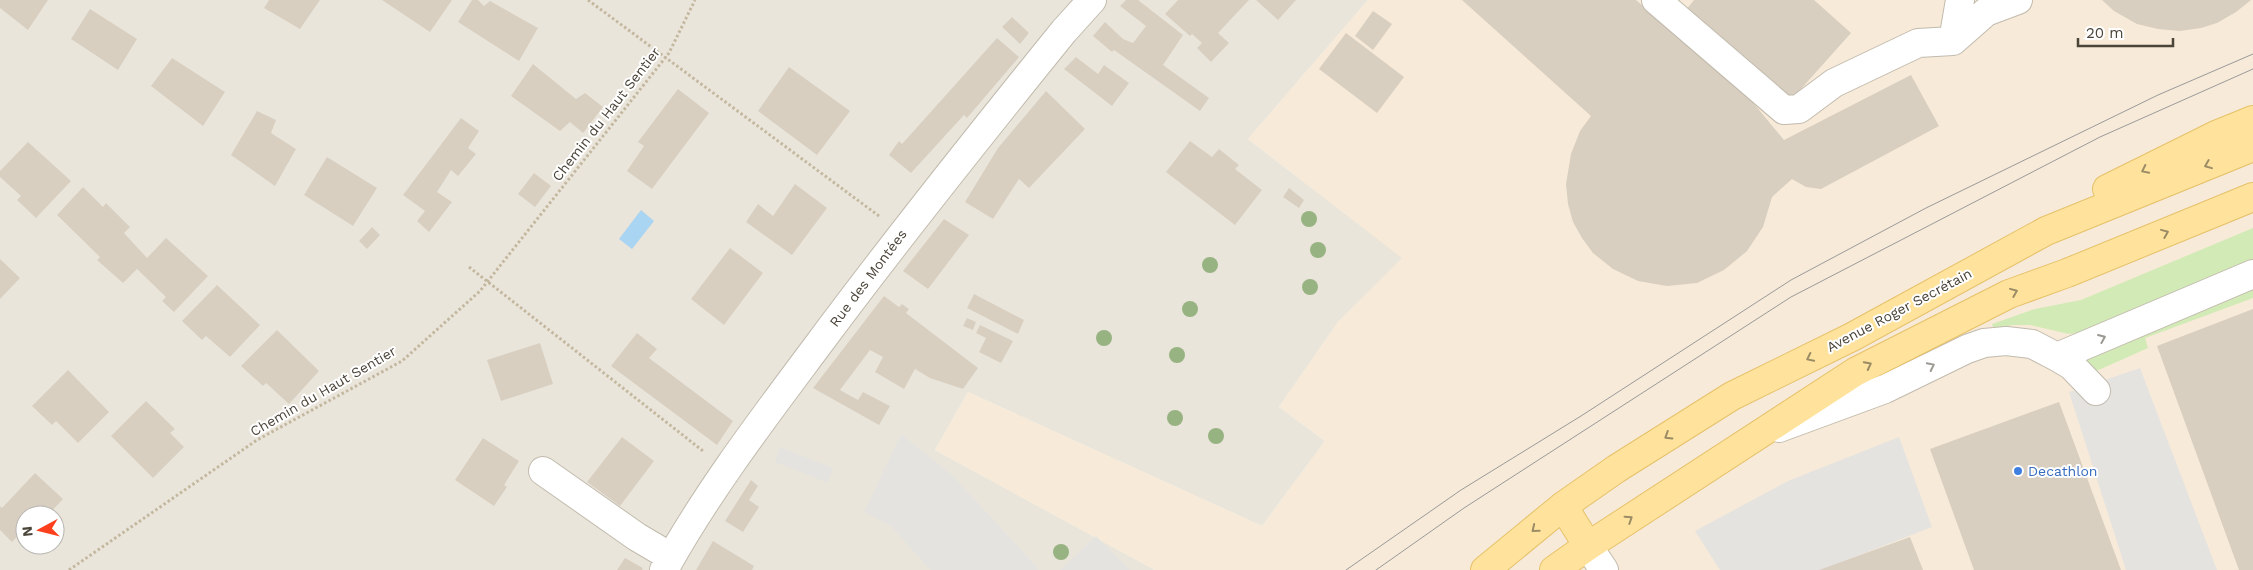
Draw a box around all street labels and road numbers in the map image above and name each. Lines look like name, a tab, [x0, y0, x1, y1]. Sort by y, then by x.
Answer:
street label: Chemin du Haut Sentier	[549, 44, 663, 184]
street label: Rue des Montées	[826, 226, 910, 330]
street label: Avenue Roger Secrétain	[1824, 265, 1974, 355]
street label: Chemin du Haut Sentier	[247, 343, 399, 439]

